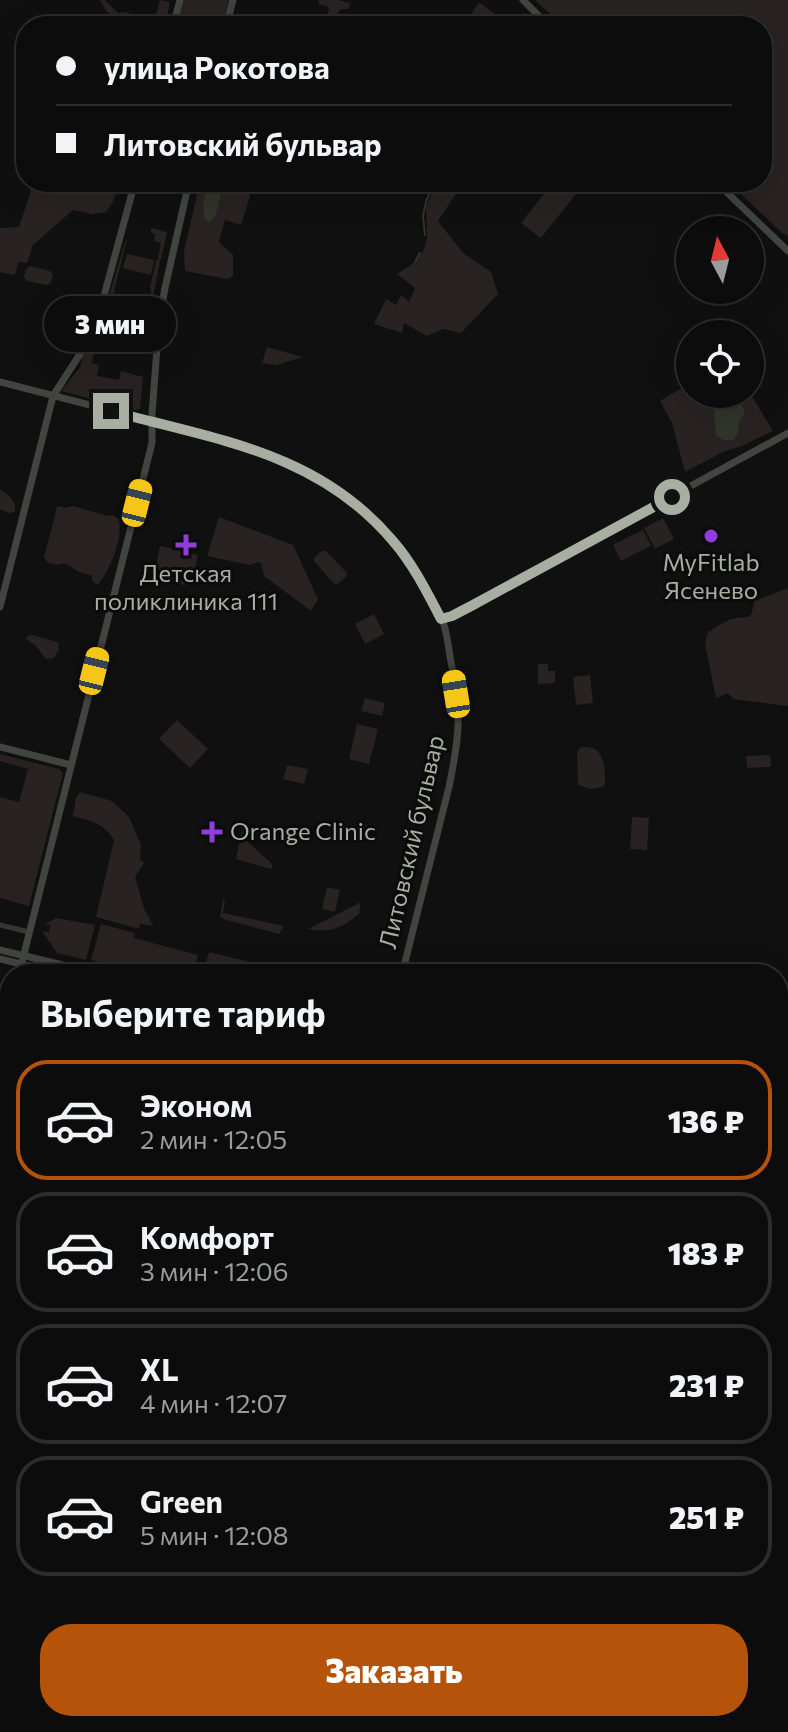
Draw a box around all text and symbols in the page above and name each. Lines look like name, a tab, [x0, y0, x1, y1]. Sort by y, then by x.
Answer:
text: улица Рокотова	[104, 48, 330, 85]
text: Литовский бульвар	[104, 125, 382, 162]
north arrow	[676, 216, 764, 304]
map controls	[676, 216, 764, 408]
callout: 3 мин	[45, 295, 177, 351]
text: 3 мин	[75, 308, 145, 339]
button: locate	[676, 320, 764, 408]
route end	[93, 393, 129, 429]
car	[120, 477, 154, 529]
route start	[654, 479, 690, 515]
marker: MyFitlab Ясенево	[702, 527, 720, 545]
marker: Детская поликлиника 111	[175, 534, 197, 556]
place label: MyFitlab Ясенево	[662, 547, 760, 604]
place label: Детская поликлиника 111	[94, 558, 278, 615]
car	[77, 645, 111, 697]
car	[440, 668, 472, 720]
street label: Литовский бульвар	[372, 732, 449, 951]
place label: Orange Clinic	[230, 816, 376, 845]
marker: Orange Clinic	[201, 821, 223, 843]
text: Выберите тариф	[40, 990, 325, 1034]
icon: car	[44, 1084, 116, 1156]
text: Эконом	[140, 1086, 252, 1123]
text: 136 ₽	[668, 1102, 744, 1139]
text: 2 мин · 12:05	[140, 1123, 287, 1154]
icon: car	[44, 1216, 116, 1288]
text: Комфорт	[140, 1218, 274, 1255]
text: 183 ₽	[668, 1234, 744, 1271]
text: 3 мин · 12:06	[140, 1255, 289, 1286]
icon: car	[44, 1348, 116, 1420]
text: XL	[140, 1350, 179, 1387]
text: 231 ₽	[669, 1366, 744, 1403]
text: 4 мин · 12:07	[140, 1387, 287, 1418]
icon: car	[44, 1480, 116, 1552]
text: Green	[140, 1482, 223, 1519]
text: 251 ₽	[669, 1498, 744, 1535]
text: 5 мин · 12:08	[140, 1519, 289, 1550]
button: Заказать	[40, 1624, 748, 1716]

